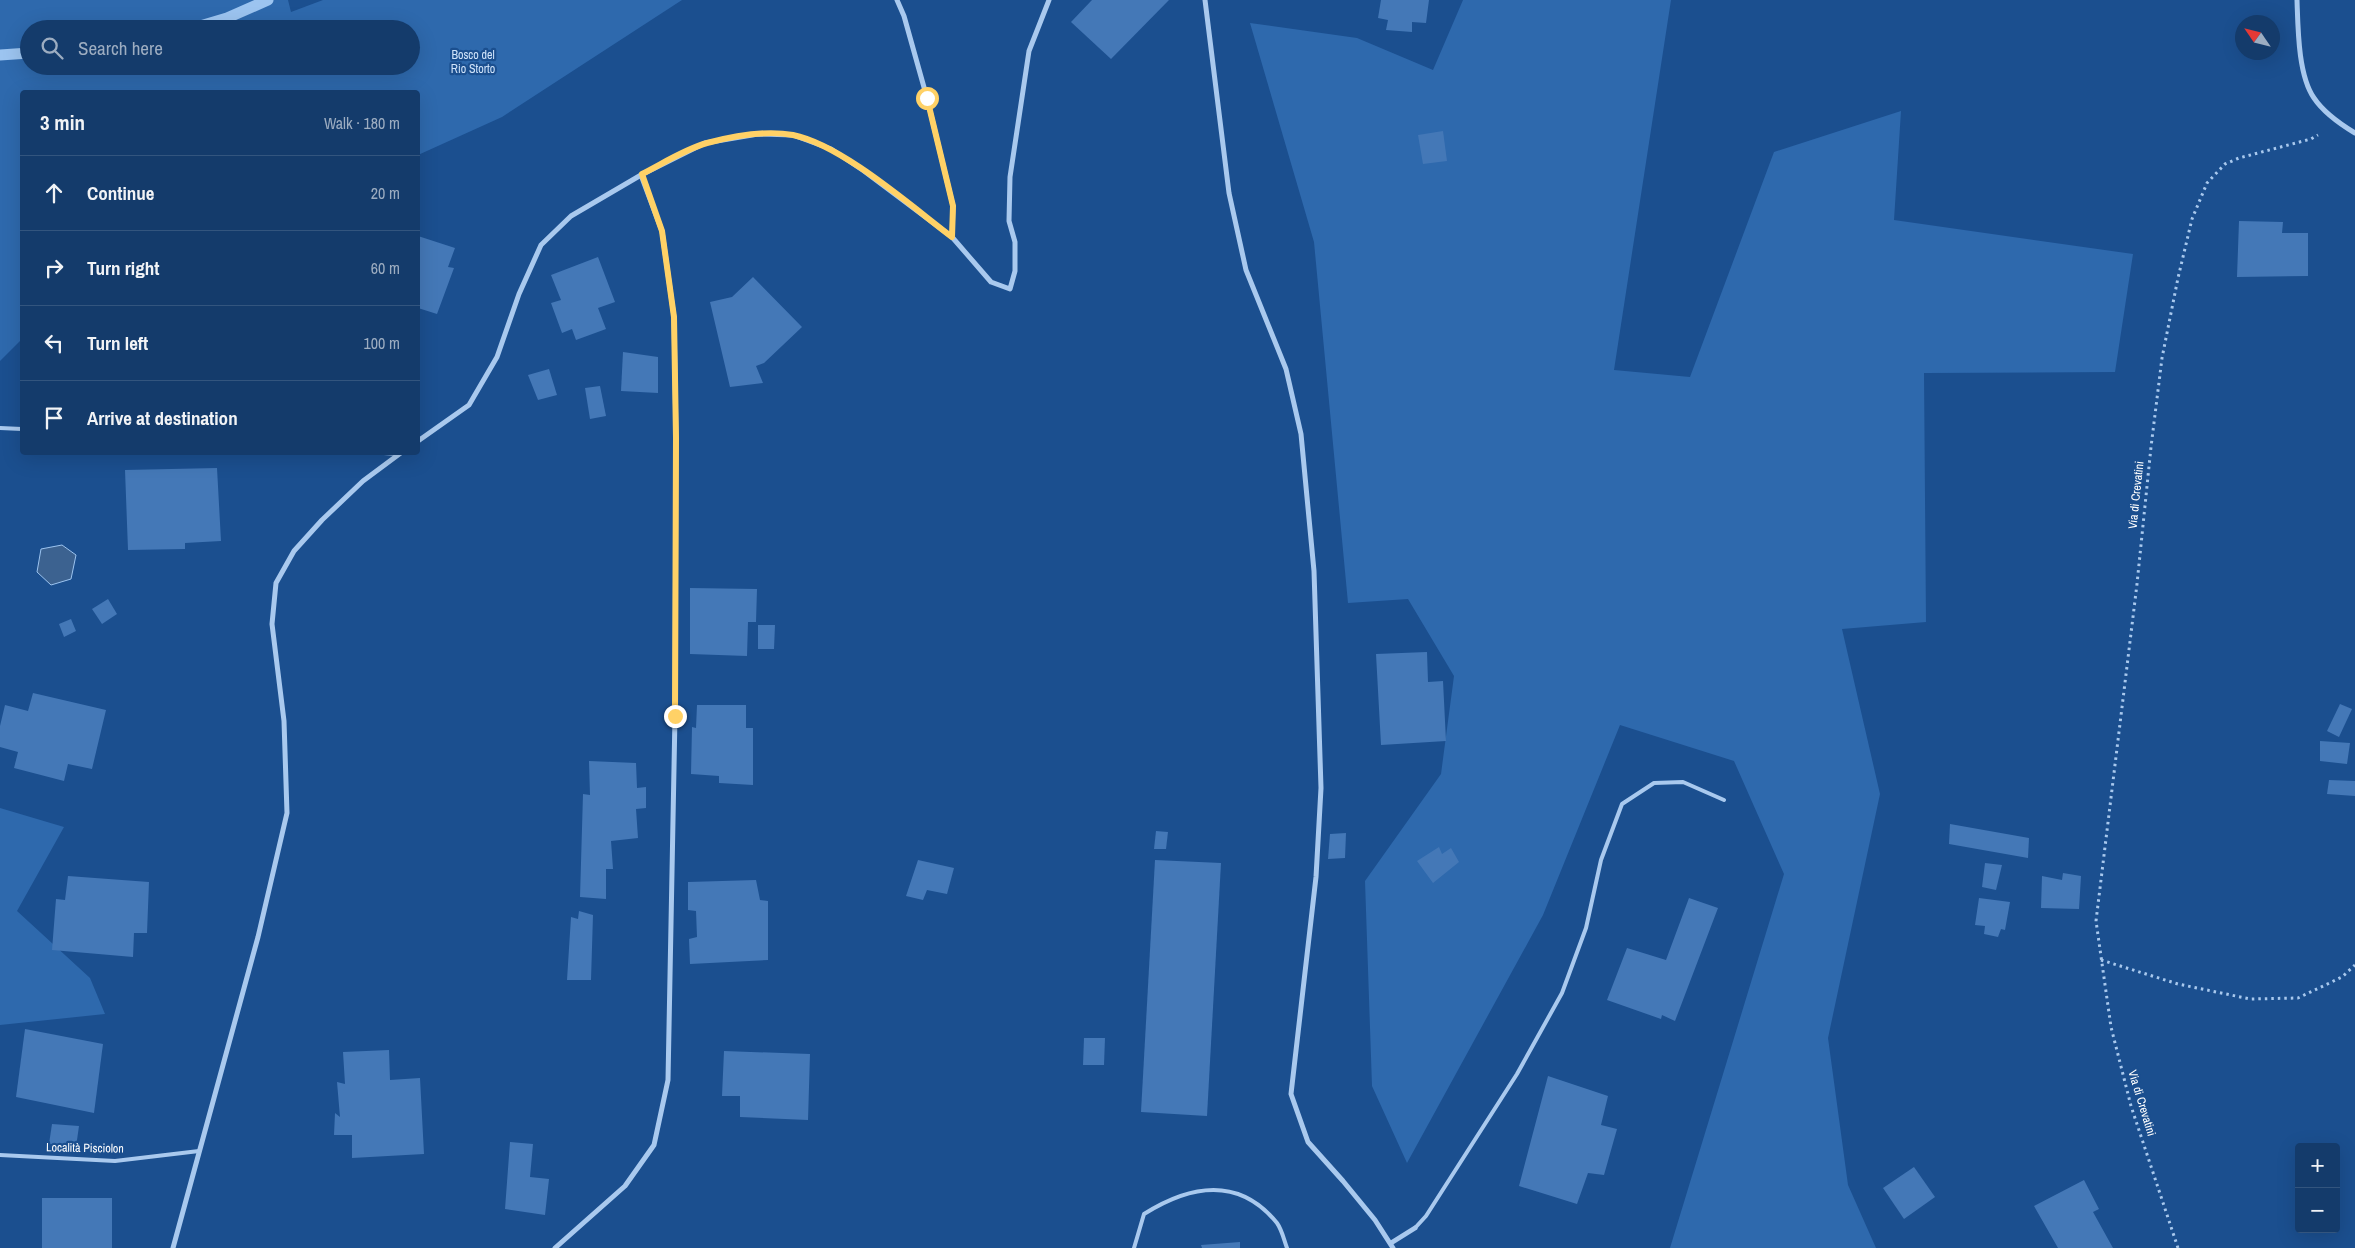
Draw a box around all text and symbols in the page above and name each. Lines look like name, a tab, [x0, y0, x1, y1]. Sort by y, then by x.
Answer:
north arrow	[2235, 15, 2280, 60]
search box	[20, 20, 420, 75]
icon: search	[38, 34, 66, 62]
text: Search here	[78, 35, 163, 61]
park label: Bosco del Rio Storto	[451, 47, 495, 77]
route start	[916, 87, 939, 110]
text: 3 min	[40, 108, 85, 137]
text: Walk · 180 m	[324, 112, 400, 134]
icon: ahead	[40, 179, 68, 207]
text: Continue	[87, 180, 155, 206]
text: 20 m	[371, 182, 400, 204]
icon: right	[40, 254, 68, 282]
text: Turn right	[87, 255, 159, 281]
text: 60 m	[371, 257, 400, 279]
icon: left	[40, 329, 68, 357]
text: Turn left	[87, 330, 148, 356]
text: 100 m	[364, 332, 400, 354]
icon: arrive	[40, 404, 68, 432]
text: Arrive at destination	[87, 405, 238, 431]
street label: Via di Crevatini	[2124, 460, 2148, 530]
route end	[664, 705, 687, 728]
street label: Via di Crevatini	[2124, 1068, 2160, 1138]
street label: Località Pisciolon	[46, 1139, 124, 1157]
map controls	[2295, 1143, 2340, 1233]
button: +	[2295, 1143, 2340, 1188]
button: −	[2295, 1188, 2340, 1233]

